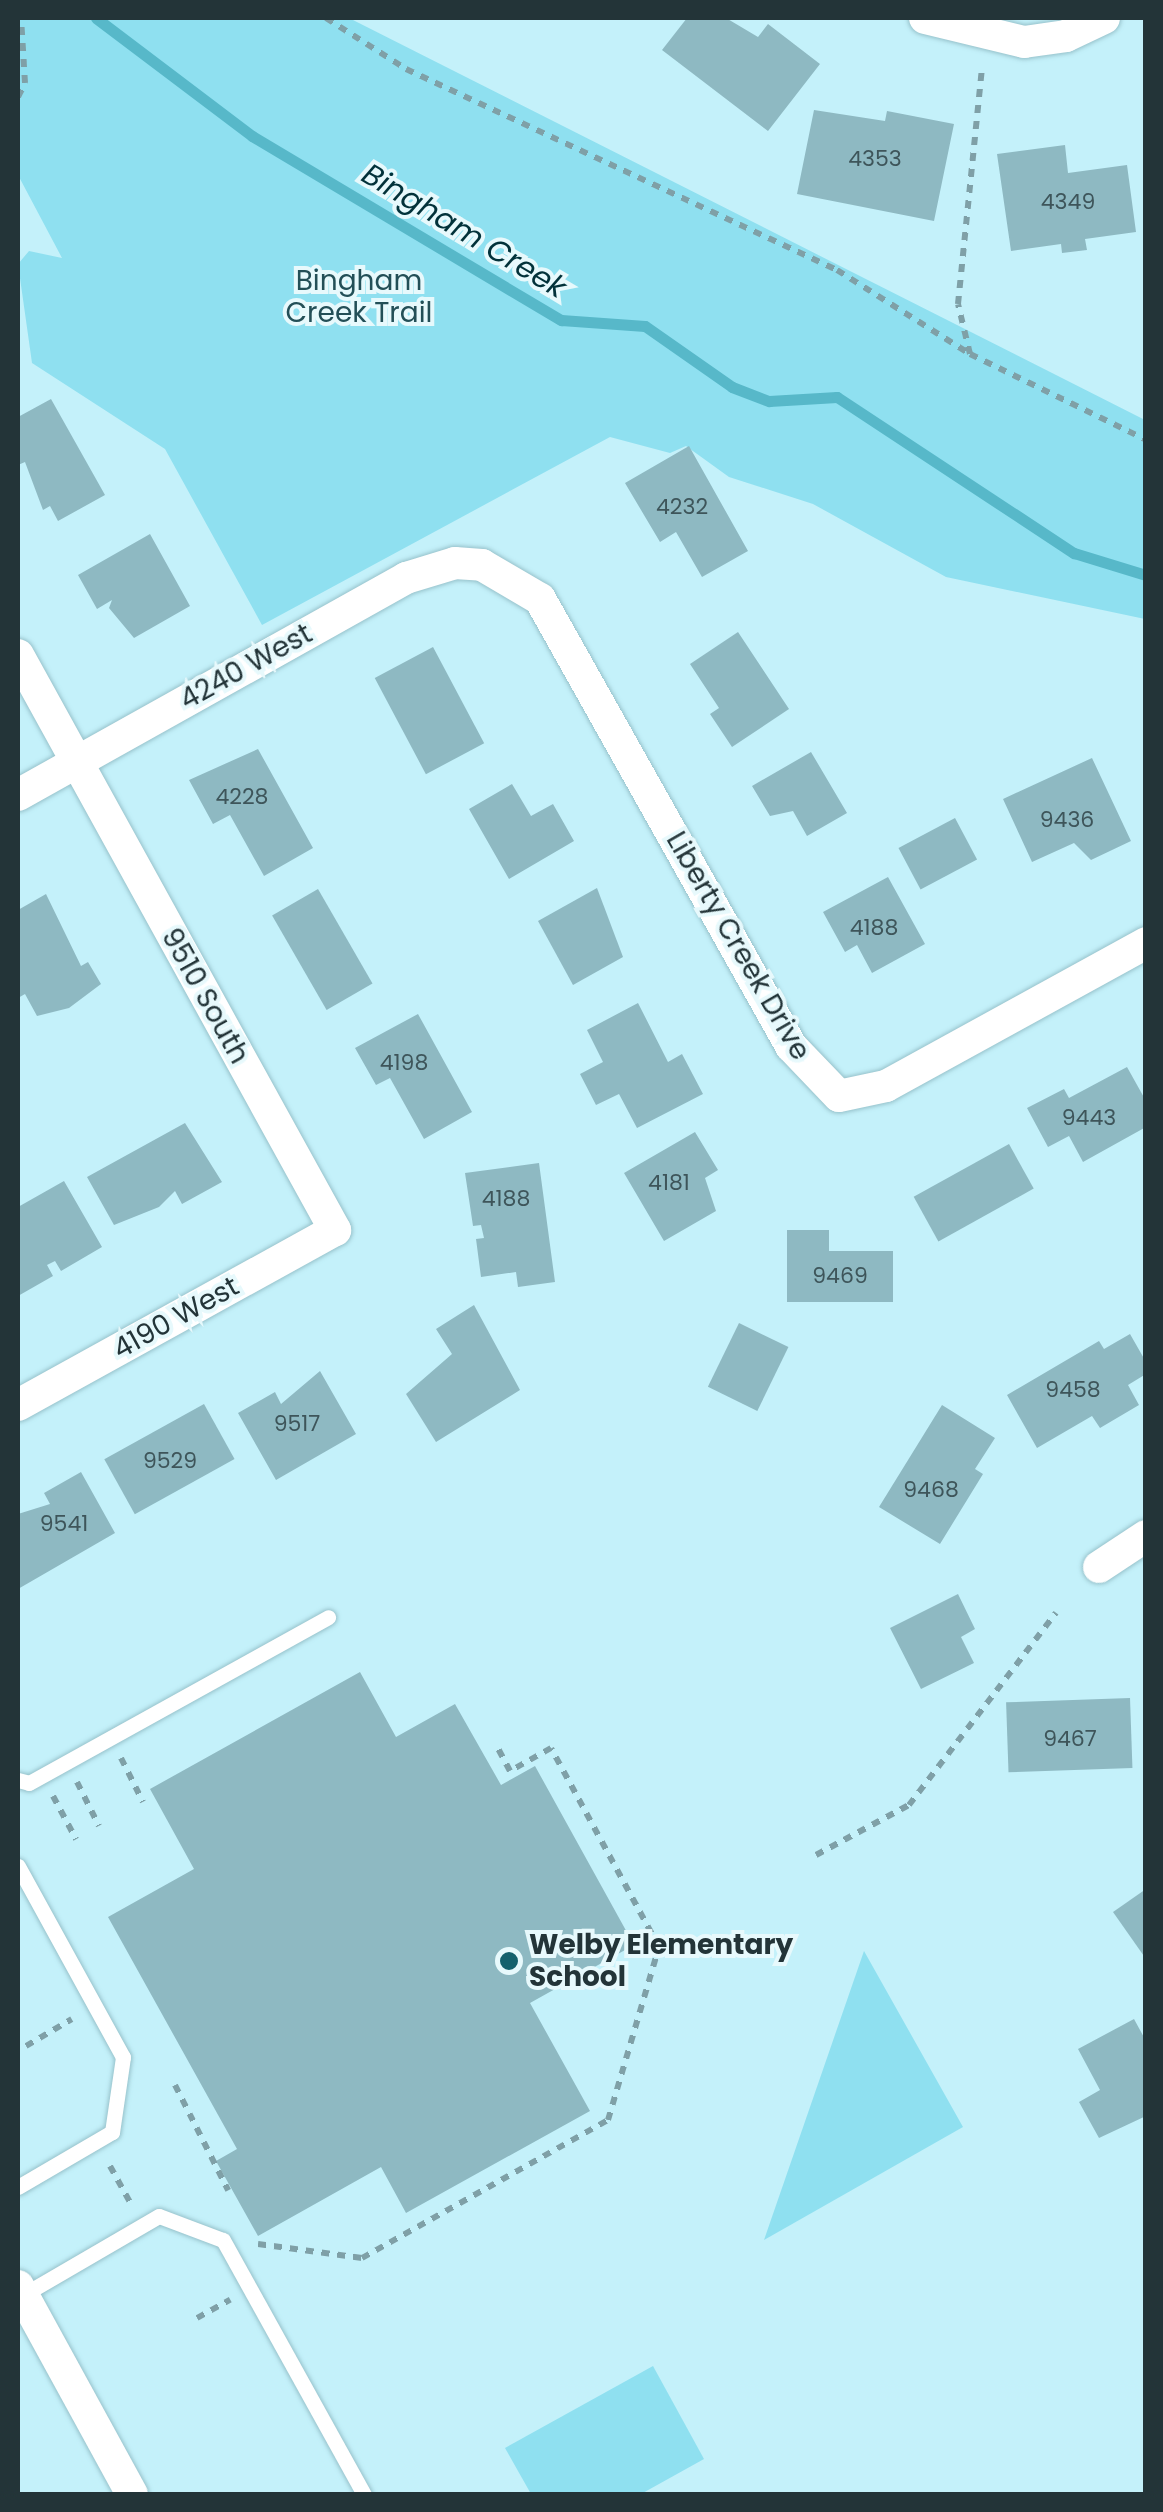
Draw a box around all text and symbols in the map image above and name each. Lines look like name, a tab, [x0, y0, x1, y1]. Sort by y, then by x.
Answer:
house number: 4353	[848, 146, 902, 172]
water label: Bingham Creek	[355, 156, 573, 306]
house number: 4349	[1041, 189, 1095, 215]
park label: Bingham Creek Trail	[286, 264, 432, 330]
house number: 4232	[656, 494, 708, 520]
street label: 4240 West	[174, 617, 318, 717]
house number: 4228	[215, 784, 269, 810]
house number: 9436	[1040, 807, 1094, 833]
street label: Liberty Creek Drive	[659, 826, 817, 1066]
house number: 4188	[850, 915, 898, 941]
street label: 9510 South	[154, 922, 256, 1070]
house number: 4198	[380, 1050, 428, 1076]
house number: 9443	[1062, 1105, 1116, 1131]
house number: 4181	[648, 1170, 690, 1196]
house number: 4188	[482, 1186, 530, 1212]
house number: 9469	[812, 1263, 868, 1289]
street label: 4190 West	[107, 1270, 245, 1366]
house number: 9458	[1045, 1377, 1101, 1403]
house number: 9517	[274, 1411, 320, 1437]
house number: 9529	[143, 1448, 197, 1474]
house number: 9468	[903, 1477, 959, 1503]
house number: 9541	[40, 1511, 88, 1537]
house number: 9467	[1043, 1726, 1097, 1752]
place label: Welby Elementary School	[529, 1928, 793, 1994]
marker: Welby Elementary School	[498, 1950, 520, 1972]

